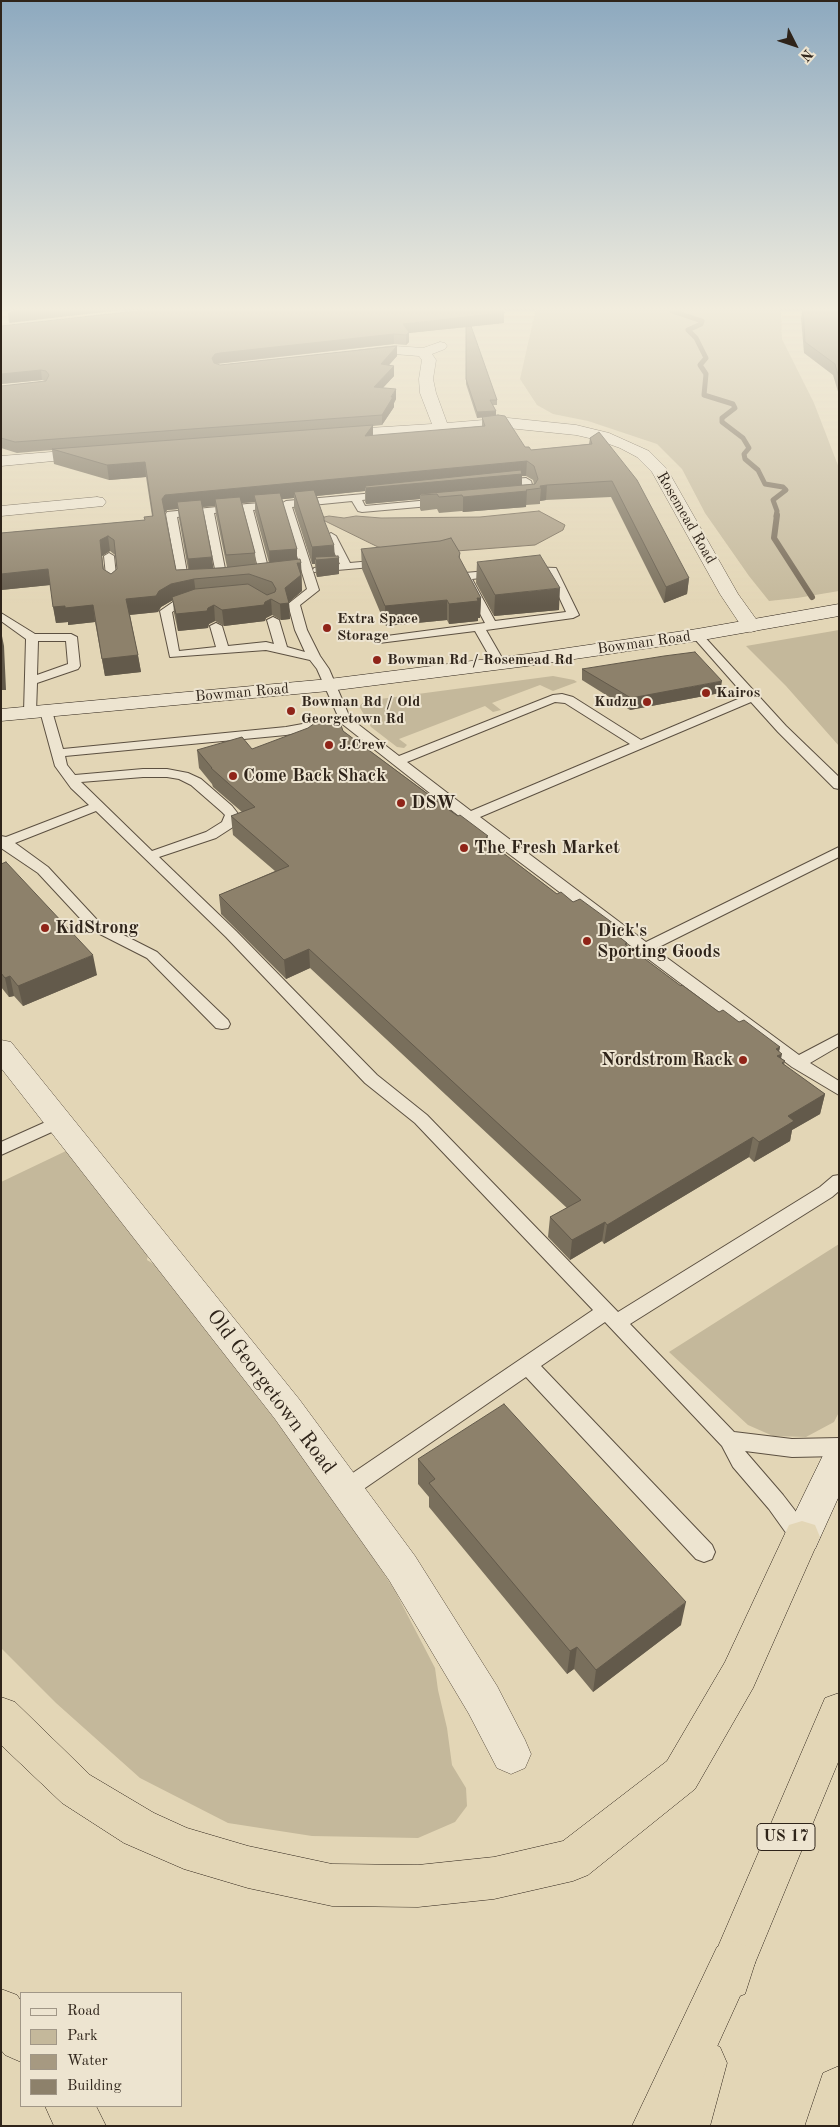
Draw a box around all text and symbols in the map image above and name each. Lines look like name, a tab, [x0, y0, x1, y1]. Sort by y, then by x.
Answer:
north arrow	[770, 20, 820, 70]
text: N	[798, 46, 815, 63]
street label: Rosemead Road	[652, 469, 720, 567]
place label: Extra Space Storage	[337, 610, 418, 645]
marker: Extra Space Storage	[321, 622, 333, 634]
street label: Bowman Road	[596, 628, 692, 658]
place label: Bowman Rd / Rosemead Rd	[387, 651, 573, 669]
marker: Bowman Rd / Rosemead Rd	[371, 654, 383, 666]
street label: Bowman Road	[194, 680, 290, 706]
place label: Kairos	[716, 684, 760, 702]
marker: Kairos	[700, 687, 712, 699]
place label: Bowman Rd / Old Georgetown Rd	[301, 693, 420, 728]
place label: Kudzu	[594, 693, 637, 711]
marker: Kudzu	[641, 696, 653, 708]
marker: Bowman Rd / Old Georgetown Rd	[285, 705, 297, 717]
place label: J.Crew	[339, 736, 386, 754]
marker: J.Crew	[323, 739, 335, 751]
place label: Come Back Shack	[243, 765, 386, 787]
marker: Come Back Shack	[227, 770, 239, 782]
place label: DSW	[411, 792, 456, 814]
marker: DSW	[395, 797, 407, 809]
place label: The Fresh Market	[474, 837, 620, 859]
marker: The Fresh Market	[458, 842, 470, 854]
place label: KidStrong	[55, 917, 138, 939]
place label: Dick's Sporting Goods	[597, 920, 720, 962]
marker: KidStrong	[39, 922, 51, 934]
marker: Dick's Sporting Goods	[581, 935, 593, 947]
place label: Nordstrom Rack	[601, 1049, 733, 1071]
marker: Nordstrom Rack	[737, 1054, 749, 1066]
street label: Old Georgetown Road	[201, 1305, 341, 1479]
road number: US 17	[757, 1824, 815, 1850]
legend	[20, 1992, 182, 2107]
text: Road	[67, 2004, 100, 2019]
text: Park	[67, 2029, 98, 2044]
text: Water	[67, 2054, 108, 2069]
text: Building	[67, 2079, 122, 2094]

